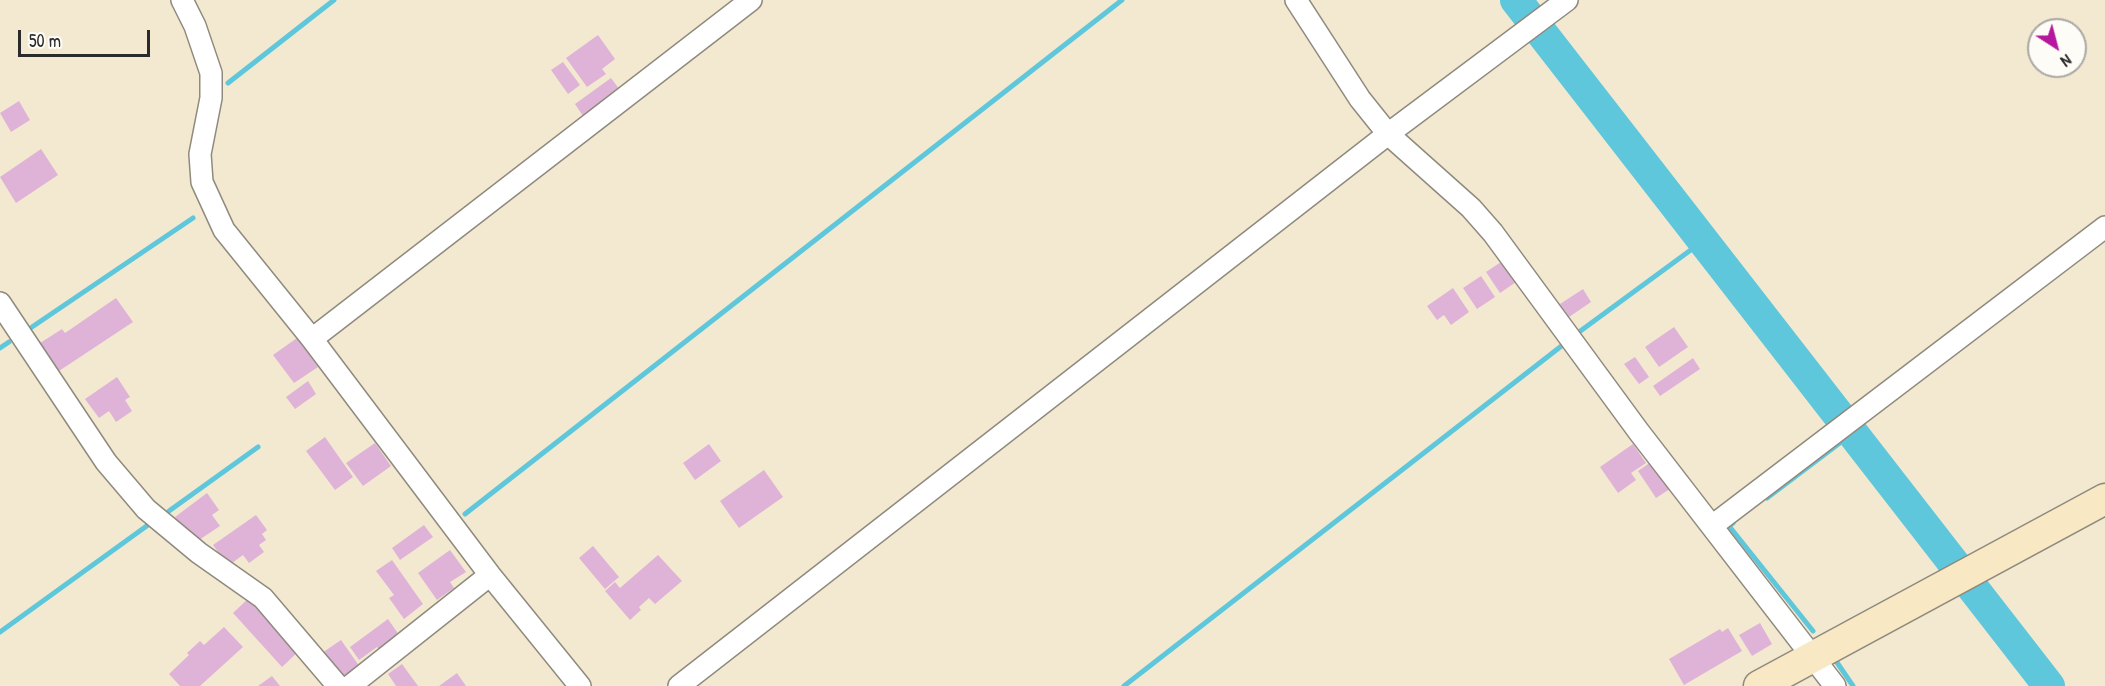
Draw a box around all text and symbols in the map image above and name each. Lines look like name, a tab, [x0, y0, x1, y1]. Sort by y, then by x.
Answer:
scale bar	[21, 18, 153, 56]
north arrow	[2027, 18, 2087, 78]
text: 50 m	[29, 28, 61, 53]
text: N	[2057, 50, 2076, 72]

